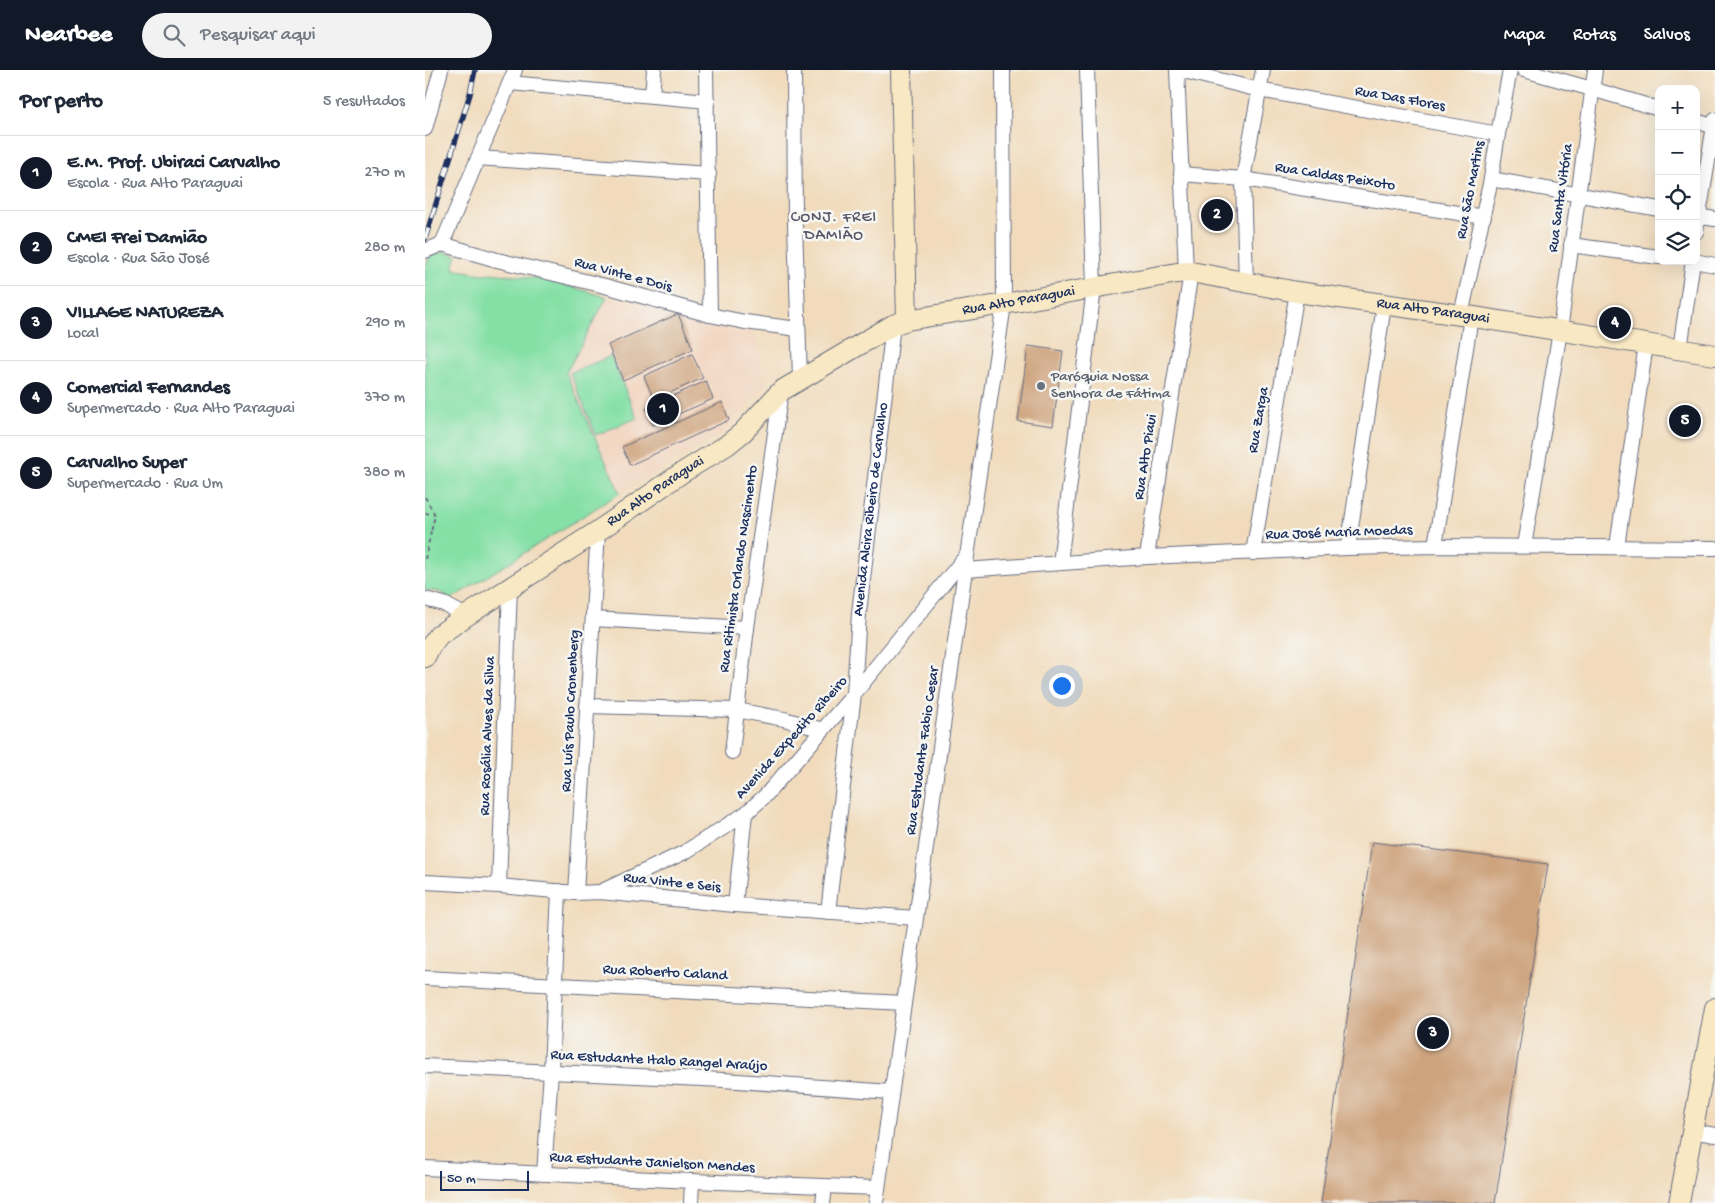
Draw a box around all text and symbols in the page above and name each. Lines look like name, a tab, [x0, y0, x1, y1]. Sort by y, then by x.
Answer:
search box	[142, 13, 492, 58]
text: Nearbee	[25, 21, 112, 50]
icon: search	[160, 21, 188, 49]
text: Pesquisar aqui	[200, 24, 316, 47]
text: Mapa	[1504, 25, 1545, 46]
text: Rotas	[1573, 25, 1616, 46]
text: Salvos	[1644, 25, 1690, 46]
street label: Rua Das Flores	[1353, 82, 1447, 116]
map controls	[1655, 85, 1700, 265]
button: +	[1655, 85, 1700, 130]
text: Por perto	[20, 90, 103, 115]
text: 5 resultados	[323, 93, 405, 112]
button: −	[1655, 130, 1700, 175]
street label: Rua São Martins	[1453, 139, 1489, 241]
street label: Rua Santa Vitória	[1544, 142, 1578, 254]
text: E.M. Prof. Ubiraci Carvalho	[67, 152, 280, 175]
street label: Rua Caldas Peixoto	[1274, 159, 1397, 195]
text: 1	[33, 164, 39, 183]
text: 270 m	[365, 164, 405, 183]
text: Escola · Rua Alto Paraguai	[67, 175, 243, 194]
button: locate	[1655, 175, 1700, 220]
pin: 2	[1201, 196, 1233, 234]
district label: CONJ. FREI DAMIÃO	[791, 209, 877, 246]
button: layers	[1655, 220, 1700, 265]
text: CMEI Frei Damião	[67, 227, 207, 250]
text: 2	[32, 239, 40, 258]
text: 280 m	[364, 239, 405, 258]
text: Escola · Rua São José	[67, 250, 210, 269]
street label: Rua Vinte e Dois	[572, 253, 674, 297]
street label: Rua Alto Paraguai	[961, 282, 1076, 320]
street label: Rua Alto Paraguai	[1375, 294, 1491, 328]
text: VILLAGE NATUREZA	[67, 302, 223, 325]
pin: 4	[1599, 304, 1631, 342]
text: 3	[32, 314, 40, 333]
text: 290 m	[365, 314, 405, 333]
text: Local	[67, 325, 99, 344]
place label: Paróquia Nossa Senhora de Fátima	[1050, 368, 1171, 403]
text: Comercial Fernandes	[67, 377, 230, 400]
marker: Paróquia Nossa Senhora de Fátima	[1035, 380, 1047, 392]
street label: Rua Zarga	[1244, 385, 1274, 455]
text: 4	[32, 389, 40, 408]
text: 370 m	[364, 389, 405, 408]
pin: 1	[647, 390, 679, 428]
text: Supermercado · Rua Alto Paraguai	[67, 400, 295, 419]
street label: Avenida Alcira Ribeiro de Carvalho	[850, 401, 893, 617]
pin: 5	[1669, 402, 1701, 440]
street label: Rua Alto Piaui	[1130, 413, 1162, 501]
text: Carvalho Super	[67, 452, 186, 475]
street label: Rua Alto Paraguai	[603, 452, 708, 531]
text: 5	[32, 464, 40, 483]
text: 380 m	[364, 464, 405, 483]
street label: Rua Ritimista Orlando Nascimento	[716, 464, 763, 674]
text: Supermercado · Rua Um	[67, 475, 223, 494]
street label: Rua José Maria Moedas	[1265, 521, 1413, 545]
street label: Rua Luís Paulo Cronenberg	[558, 629, 584, 793]
street label: Rua Rosália Alves da Silva	[476, 655, 500, 816]
street label: Rua Estudante Fabio Cesar	[902, 664, 944, 836]
street label: Avenida Expedito Ribeiro	[732, 673, 852, 803]
your location	[1049, 673, 1075, 699]
street label: Rua Vinte e Seis	[622, 869, 722, 897]
street label: Rua Roberto Caland	[602, 961, 729, 985]
pin: 3	[1417, 1014, 1449, 1052]
street label: Rua Estudante Italo Rangel Araújo	[550, 1046, 768, 1076]
street label: Rua Estudante Janielson Mendes	[549, 1149, 756, 1177]
scale bar	[440, 1168, 529, 1191]
text: 50 m	[447, 1171, 476, 1188]

